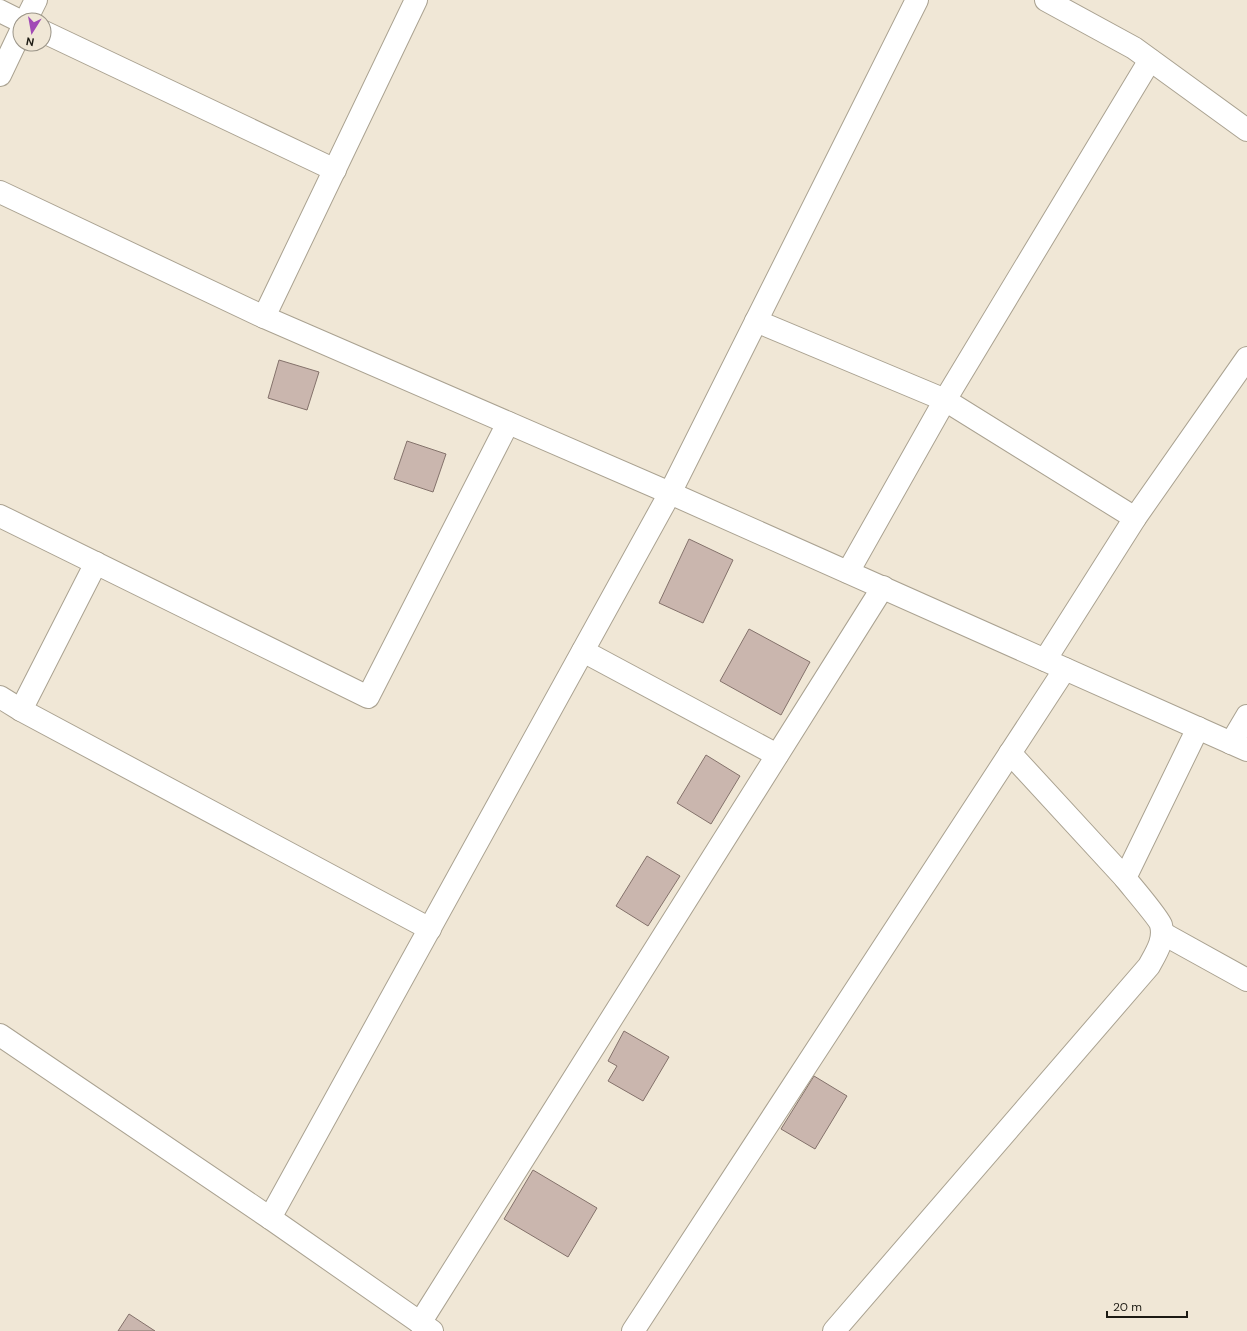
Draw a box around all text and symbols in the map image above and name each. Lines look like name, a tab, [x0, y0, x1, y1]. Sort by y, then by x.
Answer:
north arrow	[12, 12, 52, 52]
text: N	[25, 34, 35, 49]
scale bar	[1107, 1293, 1187, 1319]
text: 20 m	[1113, 1299, 1142, 1315]

